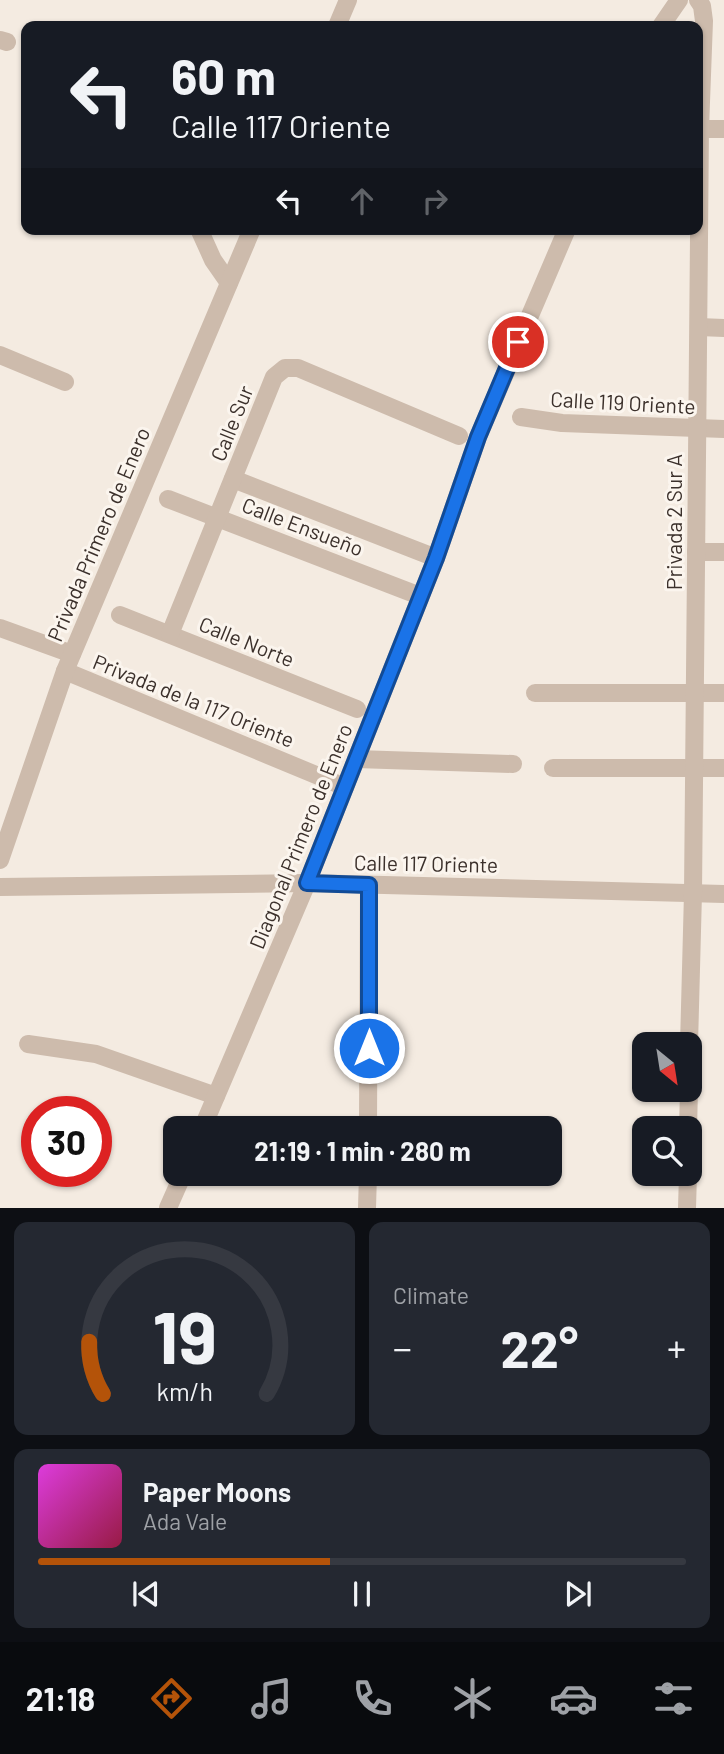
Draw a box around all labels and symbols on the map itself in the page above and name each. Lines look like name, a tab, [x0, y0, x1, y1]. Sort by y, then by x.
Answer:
pin	[488, 312, 548, 372]
street label: Calle Sur	[205, 381, 258, 465]
street label: Calle 119 Oriente	[550, 386, 696, 418]
street label: Privada Primero de Enero	[42, 423, 154, 645]
street label: Privada 2 Sur A	[661, 454, 686, 590]
street label: Calle Ensueño	[239, 491, 367, 561]
street label: Calle Norte	[196, 611, 298, 671]
street label: Privada de la 117 Oriente	[90, 648, 298, 752]
street label: Diagonal Primero de Enero	[243, 720, 357, 952]
street label: Calle 117 Oriente	[354, 849, 498, 877]
position arrow	[332, 1011, 406, 1085]
north arrow	[632, 1032, 702, 1102]
speed limit sign: 30	[21, 1096, 112, 1187]

